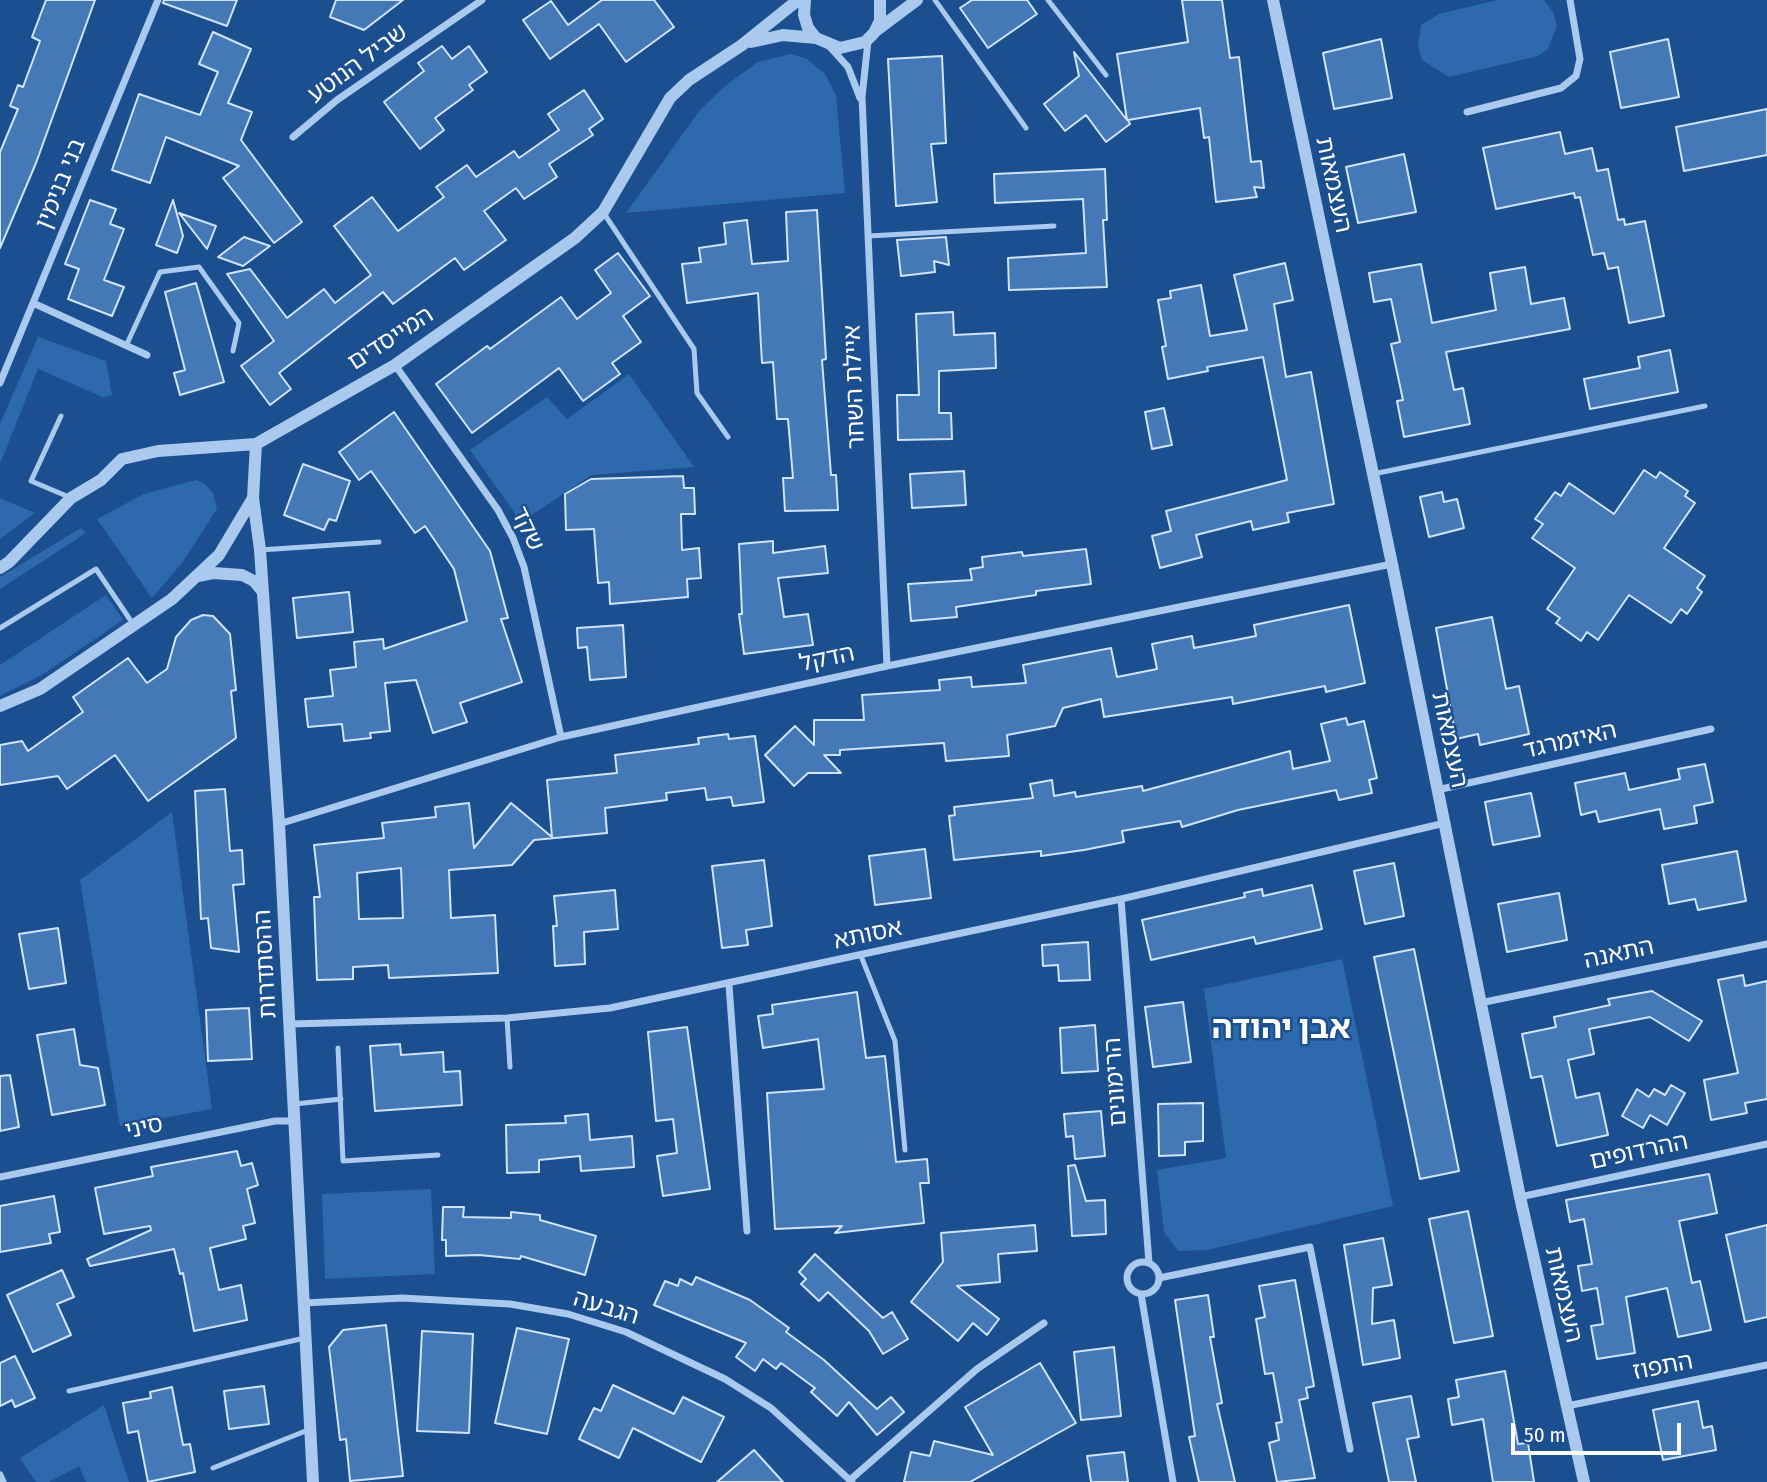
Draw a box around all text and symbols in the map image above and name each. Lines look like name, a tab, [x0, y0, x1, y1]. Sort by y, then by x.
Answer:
street label: שביל הנוטע	[302, 18, 414, 110]
street label: בני בנימין	[30, 134, 92, 234]
street label: העצמאות	[1309, 134, 1357, 236]
street label: המייסדים	[343, 301, 439, 377]
street label: איילת השחר	[838, 324, 872, 450]
street label: שקד	[504, 502, 550, 556]
street label: הדקל	[797, 639, 857, 679]
street label: העצמאות	[1425, 689, 1473, 791]
street label: האיזמרגד	[1520, 716, 1620, 766]
street label: ההסתדרות	[249, 909, 283, 1019]
street label: אסותא	[831, 914, 905, 956]
street label: התאנה	[1581, 933, 1657, 975]
district label: אבן יהודה	[1211, 1010, 1351, 1048]
street label: הרימונים	[1099, 1037, 1133, 1127]
street label: סיני	[122, 1110, 166, 1146]
street label: ההרדופים	[1587, 1128, 1691, 1176]
street label: העצמאות	[1538, 1244, 1588, 1346]
street label: הגבעה	[570, 1284, 642, 1332]
street label: התפוז	[1631, 1347, 1695, 1387]
scale bar	[1515, 1408, 1685, 1452]
text: 50 m	[1524, 1422, 1566, 1448]

